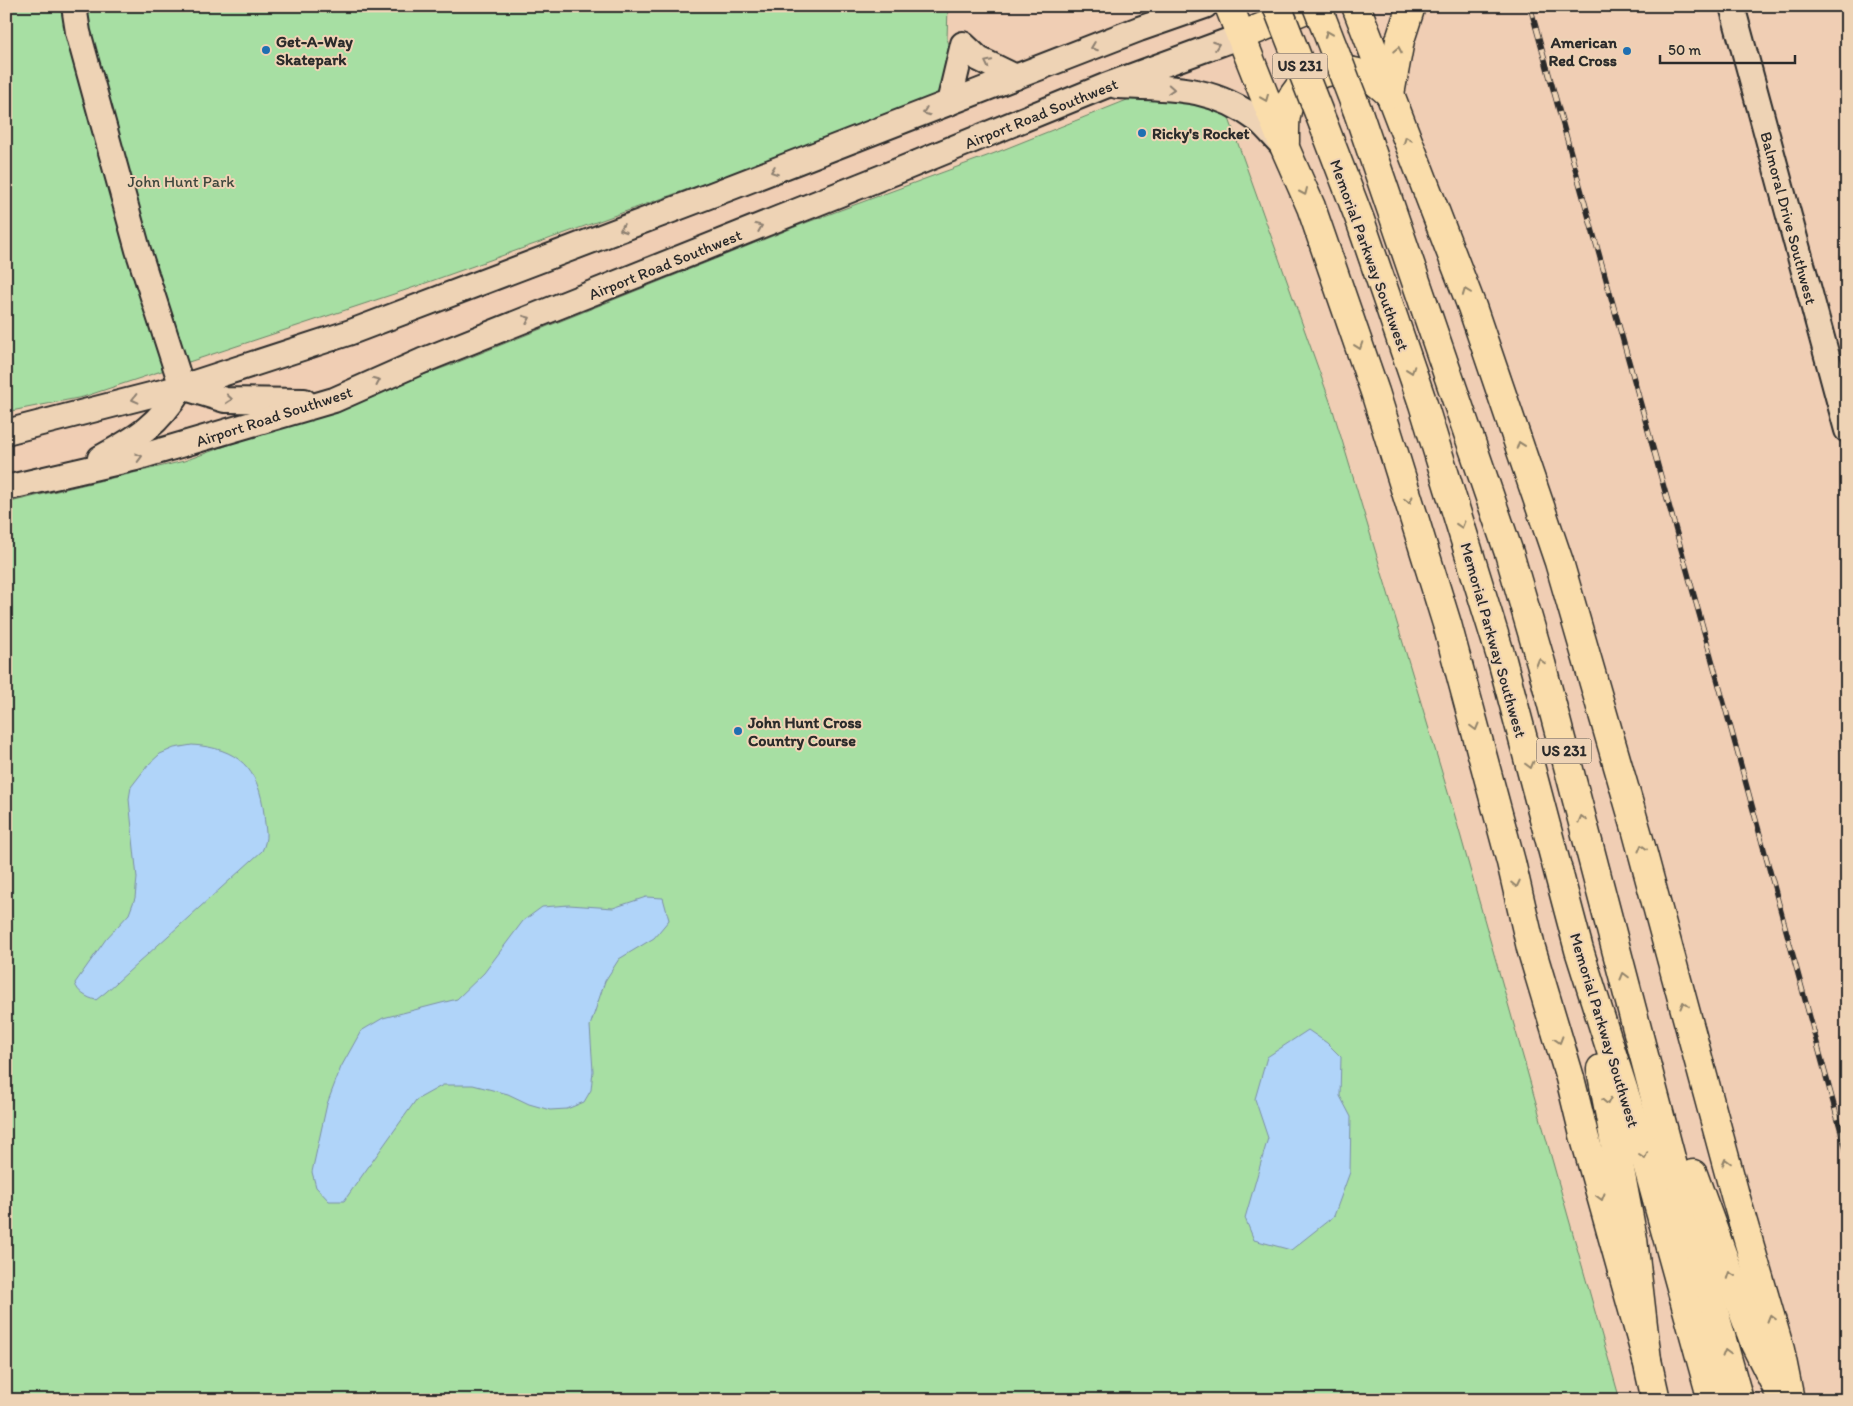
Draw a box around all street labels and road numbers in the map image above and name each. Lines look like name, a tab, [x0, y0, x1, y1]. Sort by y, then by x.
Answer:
road number: US 231	[1272, 54, 1328, 78]
street label: Airport Road Southwest	[962, 74, 1120, 153]
street label: Balmoral Drive Southwest	[1756, 130, 1821, 307]
street label: Memorial Parkway Southwest	[1326, 157, 1413, 353]
street label: Airport Road Southwest	[586, 225, 744, 304]
street label: Airport Road Southwest	[194, 382, 355, 451]
street label: Memorial Parkway Southwest	[1457, 540, 1531, 740]
road number: US 231	[1536, 738, 1592, 764]
street label: Memorial Parkway Southwest	[1566, 931, 1643, 1130]

